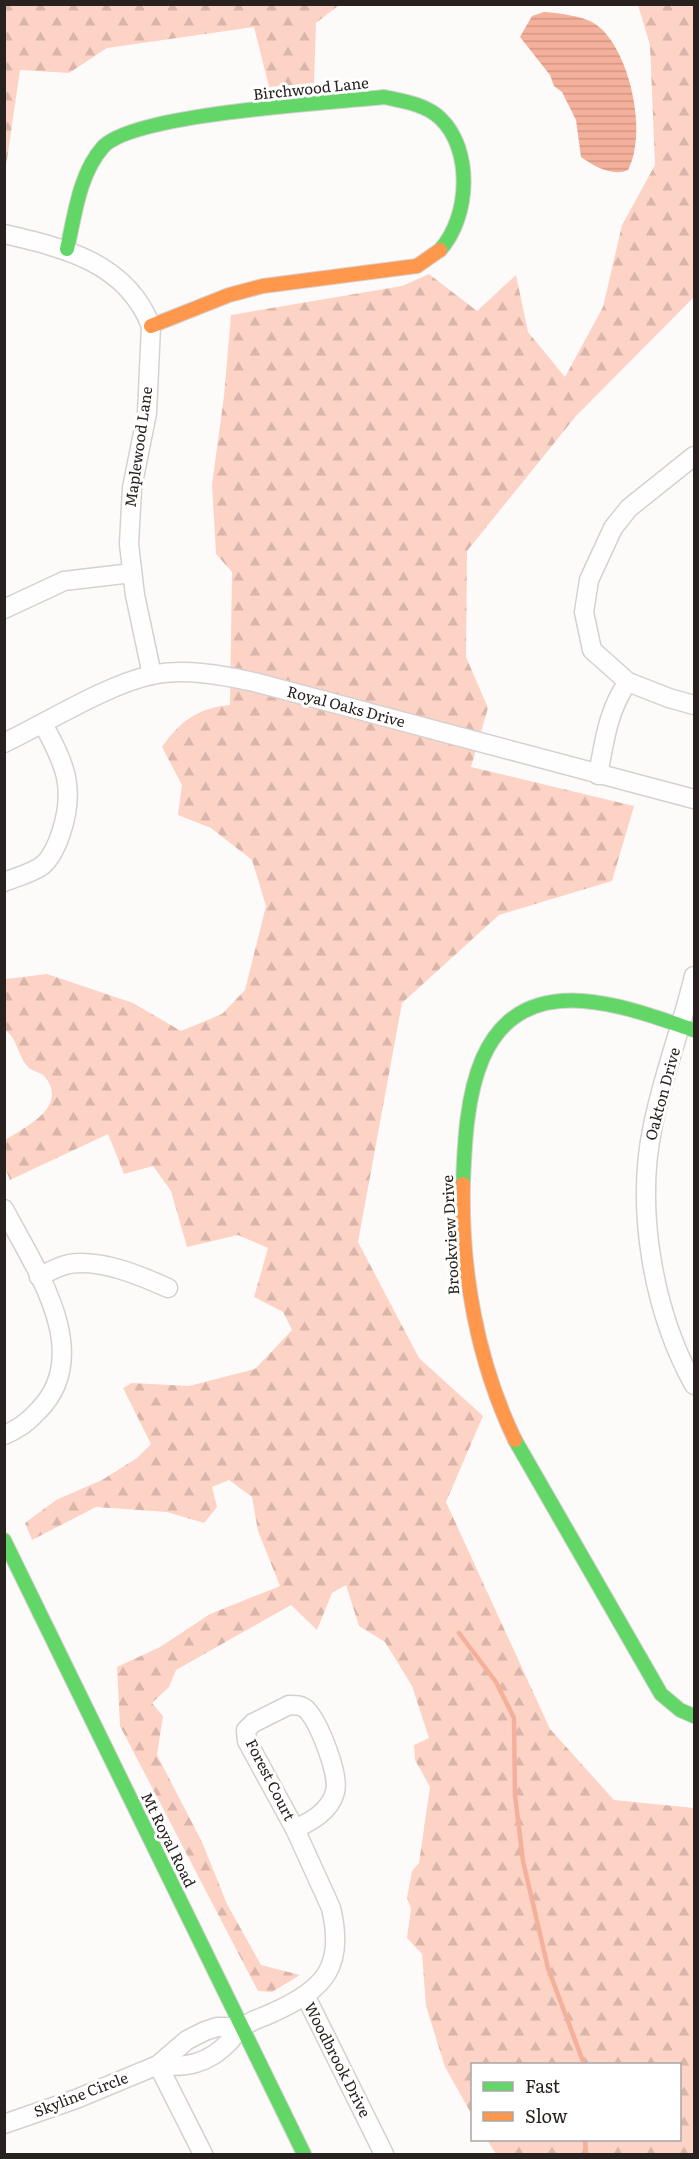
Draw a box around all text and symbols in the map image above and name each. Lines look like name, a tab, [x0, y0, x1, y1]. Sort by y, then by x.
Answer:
street label: Birchwood Lane	[252, 70, 370, 105]
street label: Maplewood Lane	[118, 385, 157, 509]
street label: Royal Oaks Drive	[285, 679, 408, 732]
street label: Oakton Drive	[638, 1044, 685, 1143]
street label: Brookview Drive	[435, 1174, 464, 1296]
street label: Forest Court	[241, 1734, 302, 1824]
street label: Mt Royal Road	[136, 1788, 202, 1891]
street label: Woodbrook Drive	[299, 1998, 377, 2121]
legend	[471, 2063, 681, 2141]
street label: Skyline Circle	[30, 2065, 131, 2122]
text: Fast	[525, 2072, 561, 2099]
text: Slow	[525, 2102, 568, 2129]

